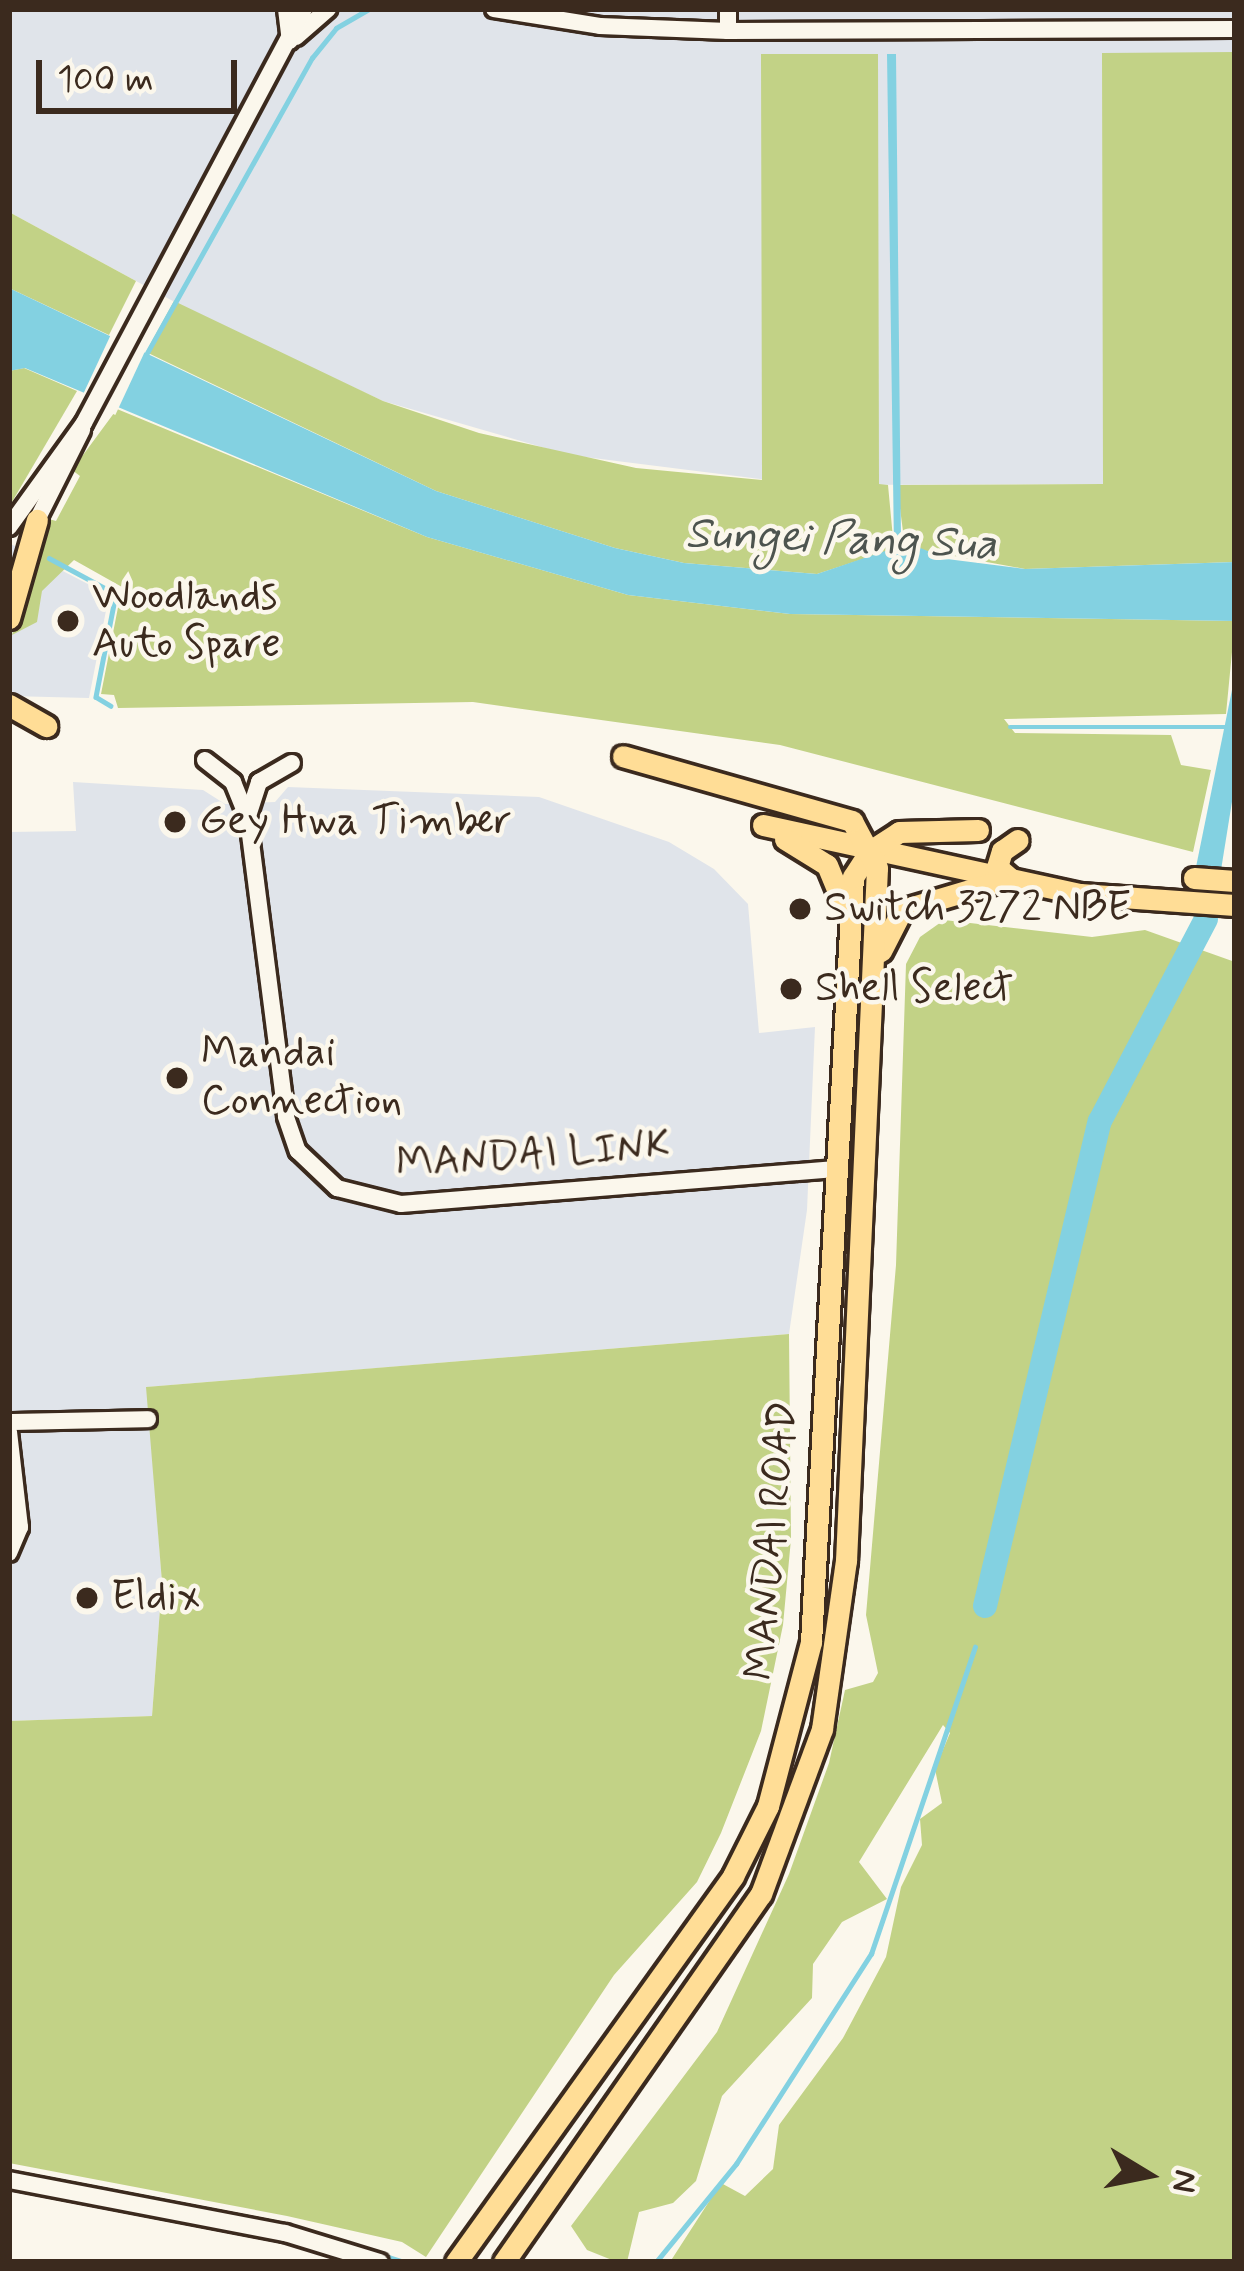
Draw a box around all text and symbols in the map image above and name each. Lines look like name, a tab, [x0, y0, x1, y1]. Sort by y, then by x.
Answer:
scale bar	[42, 36, 243, 110]
text: 100 m	[57, 57, 154, 104]
water label: Sungei Pang Sua	[684, 508, 998, 572]
place label: Woodlands Auto Spare	[92, 572, 286, 670]
marker: Woodlands Auto Spare	[55, 608, 81, 634]
place label: Gey Hwa Timber	[199, 797, 495, 847]
marker: Gey Hwa Timber	[162, 809, 188, 835]
place label: Switch 3272 NBE	[824, 884, 1131, 934]
marker: Switch 3272 NBE	[787, 896, 813, 922]
place label: Shell Select	[815, 964, 1017, 1014]
marker: Shell Select	[778, 976, 804, 1002]
place label: Mandai Connection	[201, 1029, 402, 1128]
marker: Mandai Connection	[164, 1065, 190, 1091]
street label: MANDAI LINK	[394, 1121, 672, 1191]
street label: MANDAI ROAD	[736, 1399, 810, 1683]
place label: Eldix	[111, 1573, 200, 1623]
marker: Eldix	[74, 1585, 100, 1611]
north arrow	[1088, 2115, 1208, 2235]
text: N	[1160, 2167, 1207, 2196]

